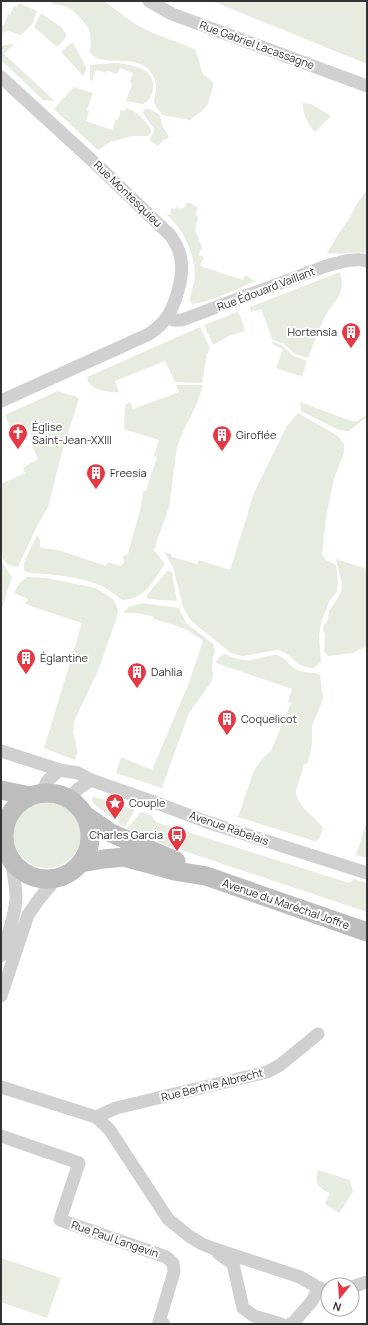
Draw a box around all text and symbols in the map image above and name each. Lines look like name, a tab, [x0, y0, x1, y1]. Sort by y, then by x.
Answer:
street label: Rue Gabriel Lacassagne	[198, 17, 317, 72]
street label: Rue Montesquieu	[91, 157, 166, 230]
street label: Rue Édouard Vaillant	[215, 263, 317, 314]
building icon: Hortensia	[340, 321, 362, 349]
place label: Hortensia	[288, 324, 337, 339]
place label: Église Saint-Jean-XXIII	[32, 419, 112, 447]
church icon: Église Saint-Jean-XXIII	[7, 422, 29, 450]
building icon: Giroflée	[211, 424, 233, 452]
place label: Giroflée	[236, 427, 277, 442]
building icon: Freesia	[85, 462, 107, 490]
place label: Freesia	[110, 465, 147, 480]
building icon: Églantine	[15, 647, 37, 675]
place label: Églantine	[40, 650, 88, 665]
building icon: Dahlia	[126, 661, 148, 689]
place label: Dahlia	[151, 664, 182, 679]
building icon: Coquelicot	[216, 708, 238, 736]
place label: Coquelicot	[241, 711, 297, 726]
place icon: Couple	[104, 792, 126, 820]
place label: Couple	[129, 795, 166, 810]
street label: Avenue Rabelais	[188, 807, 271, 848]
bus stop icon: Charles Garcia	[166, 824, 188, 852]
place label: Charles Garcia	[89, 827, 163, 842]
street label: Avenue du Maréchal Joffre	[221, 875, 352, 933]
street label: Rue Berthie Albrecht	[159, 1065, 265, 1104]
street label: Rue Paul Langevin	[69, 1217, 161, 1261]
north arrow	[320, 1277, 360, 1317]
text: N	[331, 1299, 343, 1315]

